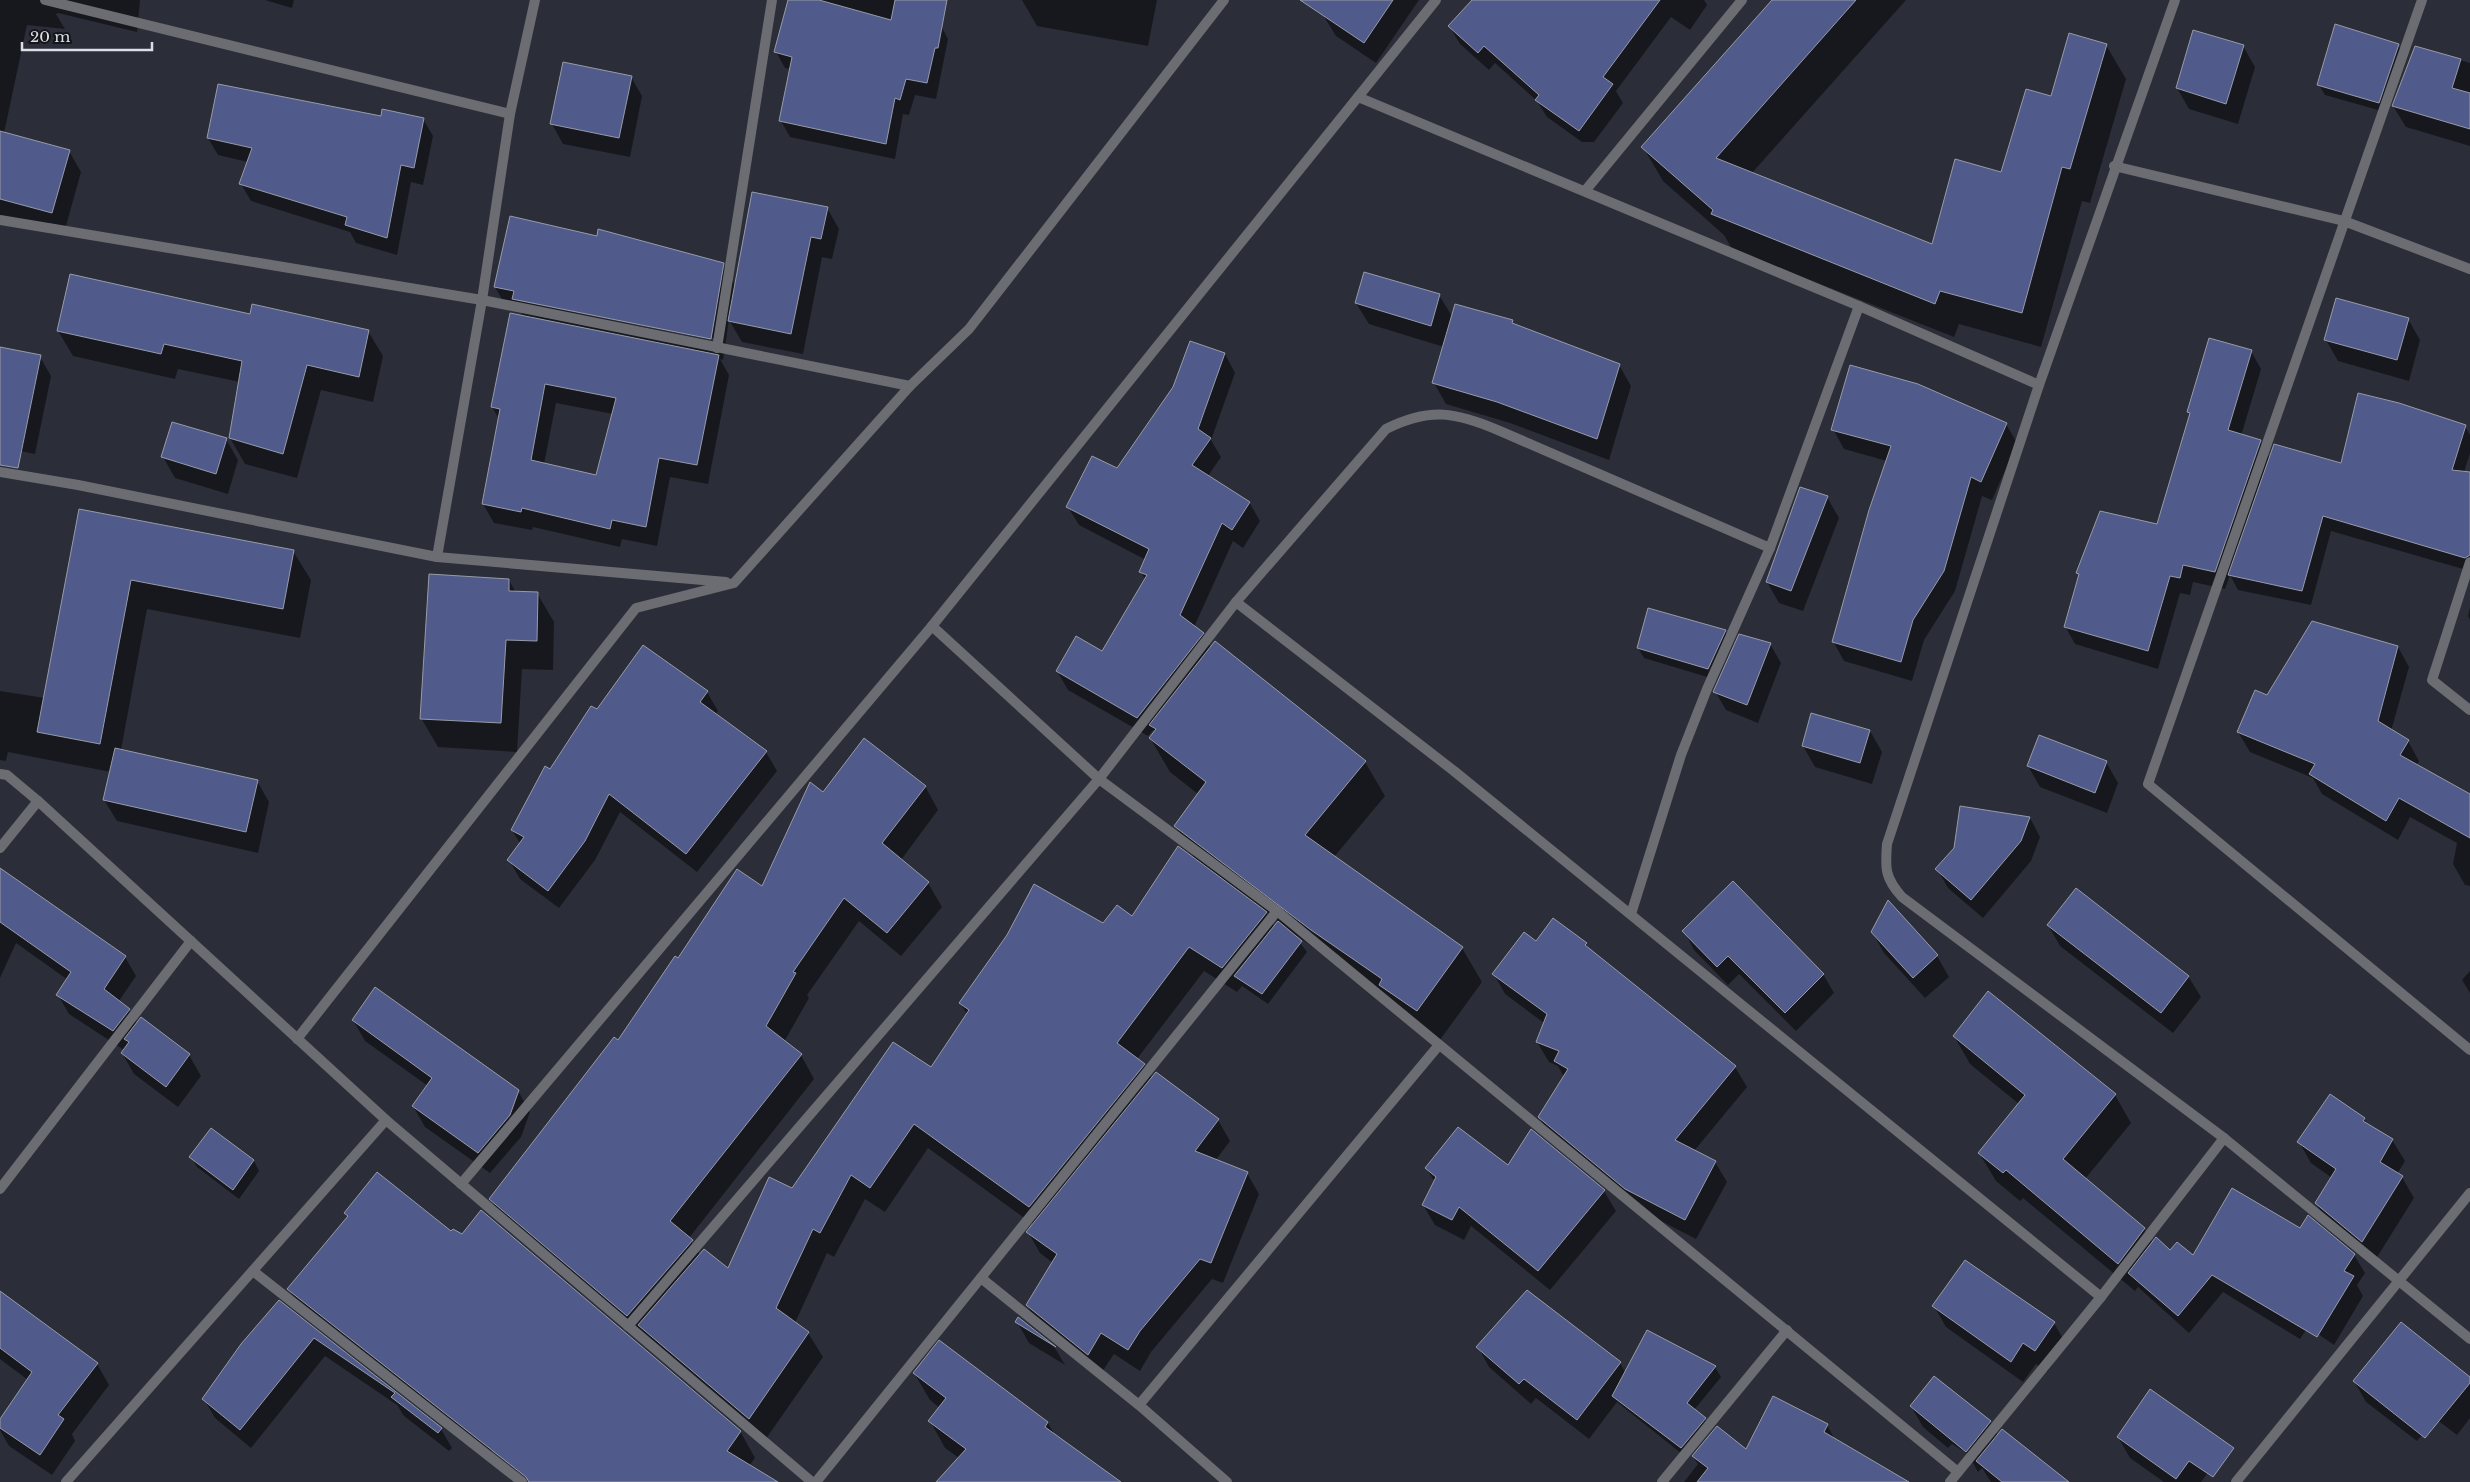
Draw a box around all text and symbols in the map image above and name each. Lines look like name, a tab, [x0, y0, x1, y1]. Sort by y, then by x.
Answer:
scale bar	[22, 20, 152, 52]
text: 20 m	[30, 27, 70, 46]

